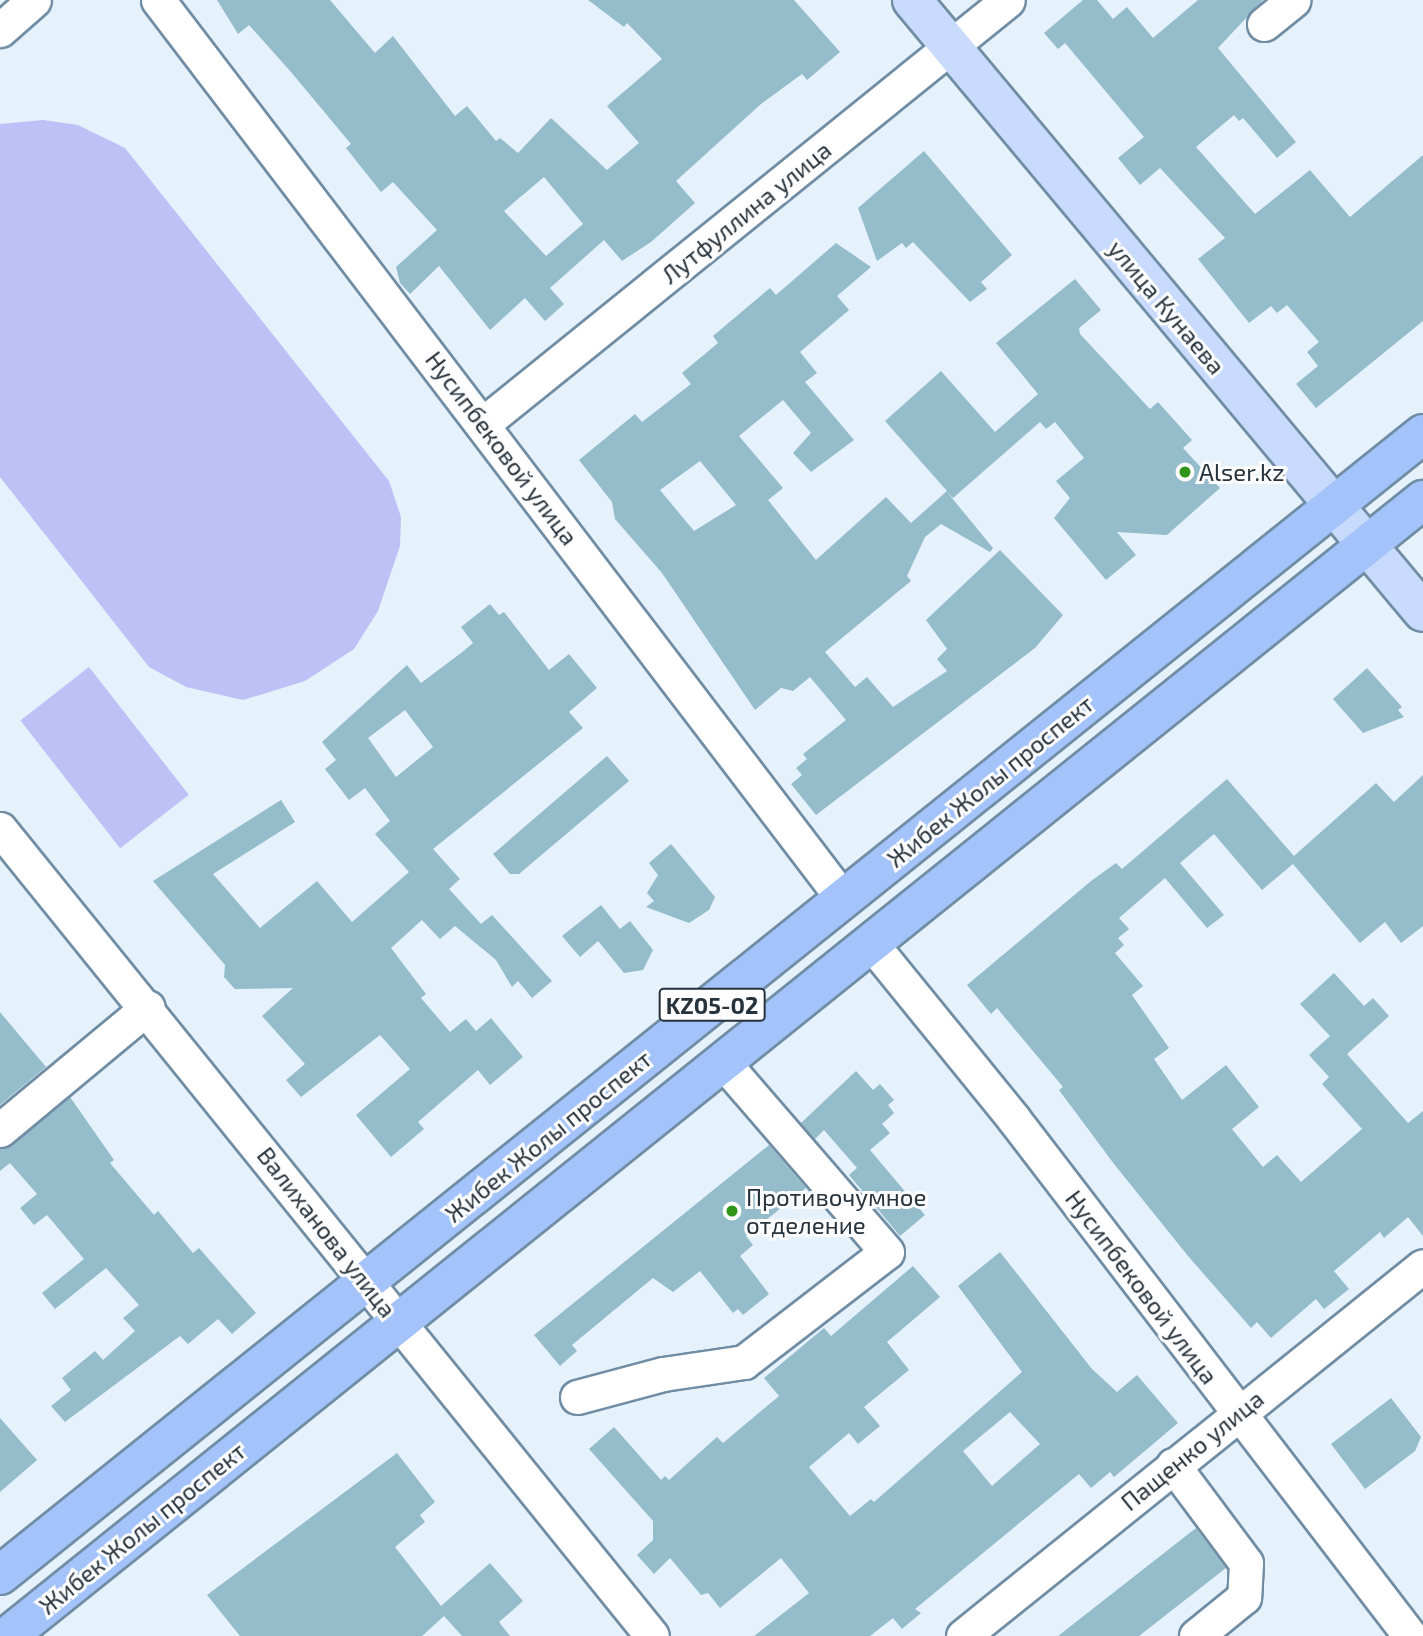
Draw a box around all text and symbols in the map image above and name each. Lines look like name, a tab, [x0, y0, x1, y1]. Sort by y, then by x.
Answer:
street label: Лутфуллина улица	[655, 135, 837, 289]
street label: улица Кунаева	[1103, 234, 1231, 380]
street label: Нусипбековой улица	[420, 345, 584, 551]
place label: Alser.kz	[1199, 458, 1284, 486]
marker: Alser.kz	[1177, 464, 1193, 480]
street label: Жибек Жолы проспект	[881, 689, 1099, 873]
road number: KZ05-02	[658, 986, 766, 1024]
street label: Жибек Жолы проспект	[439, 1044, 657, 1228]
street label: Валиханова улица	[252, 1141, 402, 1323]
place label: Противочумное отделение	[746, 1183, 927, 1239]
street label: Нусипбековой улица	[1060, 1184, 1224, 1390]
marker: Противочумное отделение	[724, 1203, 740, 1219]
street label: Пащенко улица	[1115, 1384, 1269, 1516]
street label: Жибек Жолы проспект	[33, 1436, 251, 1620]

